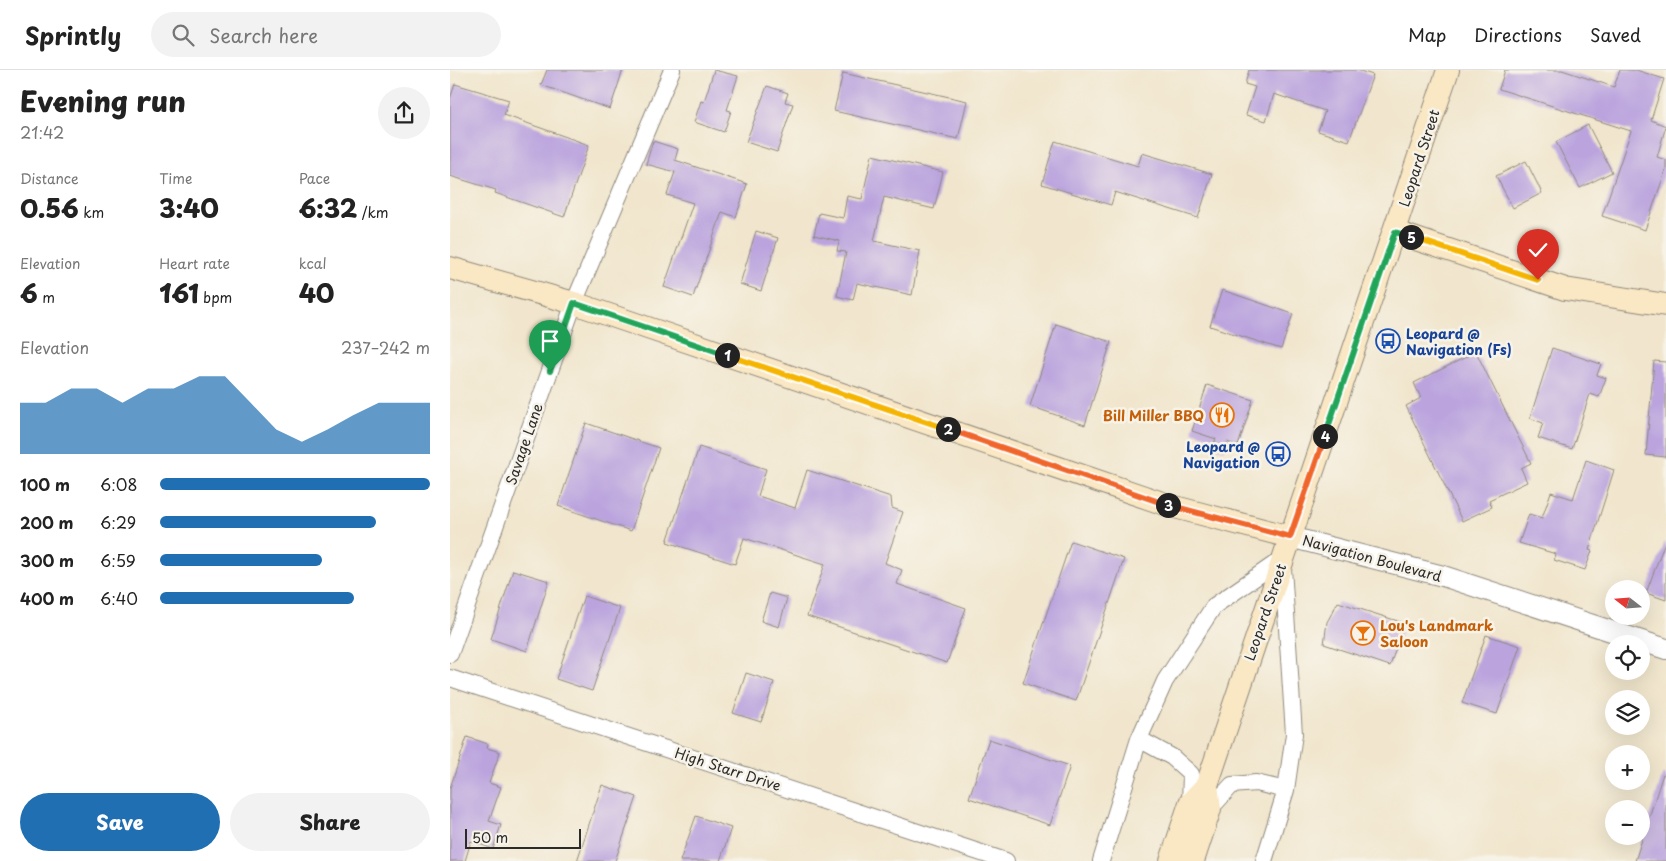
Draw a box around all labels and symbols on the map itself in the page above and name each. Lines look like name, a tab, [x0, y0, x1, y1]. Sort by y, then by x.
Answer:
street label: Leopard Street	[1393, 106, 1445, 209]
pin: 5	[1398, 224, 1424, 250]
pin	[1517, 229, 1559, 280]
pin	[529, 320, 571, 371]
place label: Leopard @ Navigation (Fs)	[1406, 323, 1512, 360]
bus stop icon: Leopard @ Navigation (Fs)	[1375, 328, 1401, 354]
pin: 1	[714, 342, 740, 368]
street label: Savage Lane	[500, 400, 548, 488]
restaurant icon: Bill Miller BBQ	[1209, 402, 1235, 428]
place label: Bill Miller BBQ	[1103, 405, 1204, 426]
pin: 2	[936, 416, 960, 442]
pin: 4	[1312, 424, 1338, 448]
place label: Leopard @ Navigation	[1183, 436, 1260, 473]
bus stop icon: Leopard @ Navigation	[1265, 441, 1291, 467]
pin: 3	[1156, 492, 1180, 518]
street label: Navigation Boulevard	[1300, 529, 1444, 587]
street label: Leopard Street	[1239, 560, 1292, 663]
north arrow	[1605, 580, 1650, 625]
place label: Lou's Landmark Saloon	[1380, 615, 1494, 652]
bar icon: Lou's Landmark Saloon	[1350, 620, 1376, 646]
street label: High Starr Drive	[672, 742, 784, 796]
scale bar	[465, 826, 581, 849]

